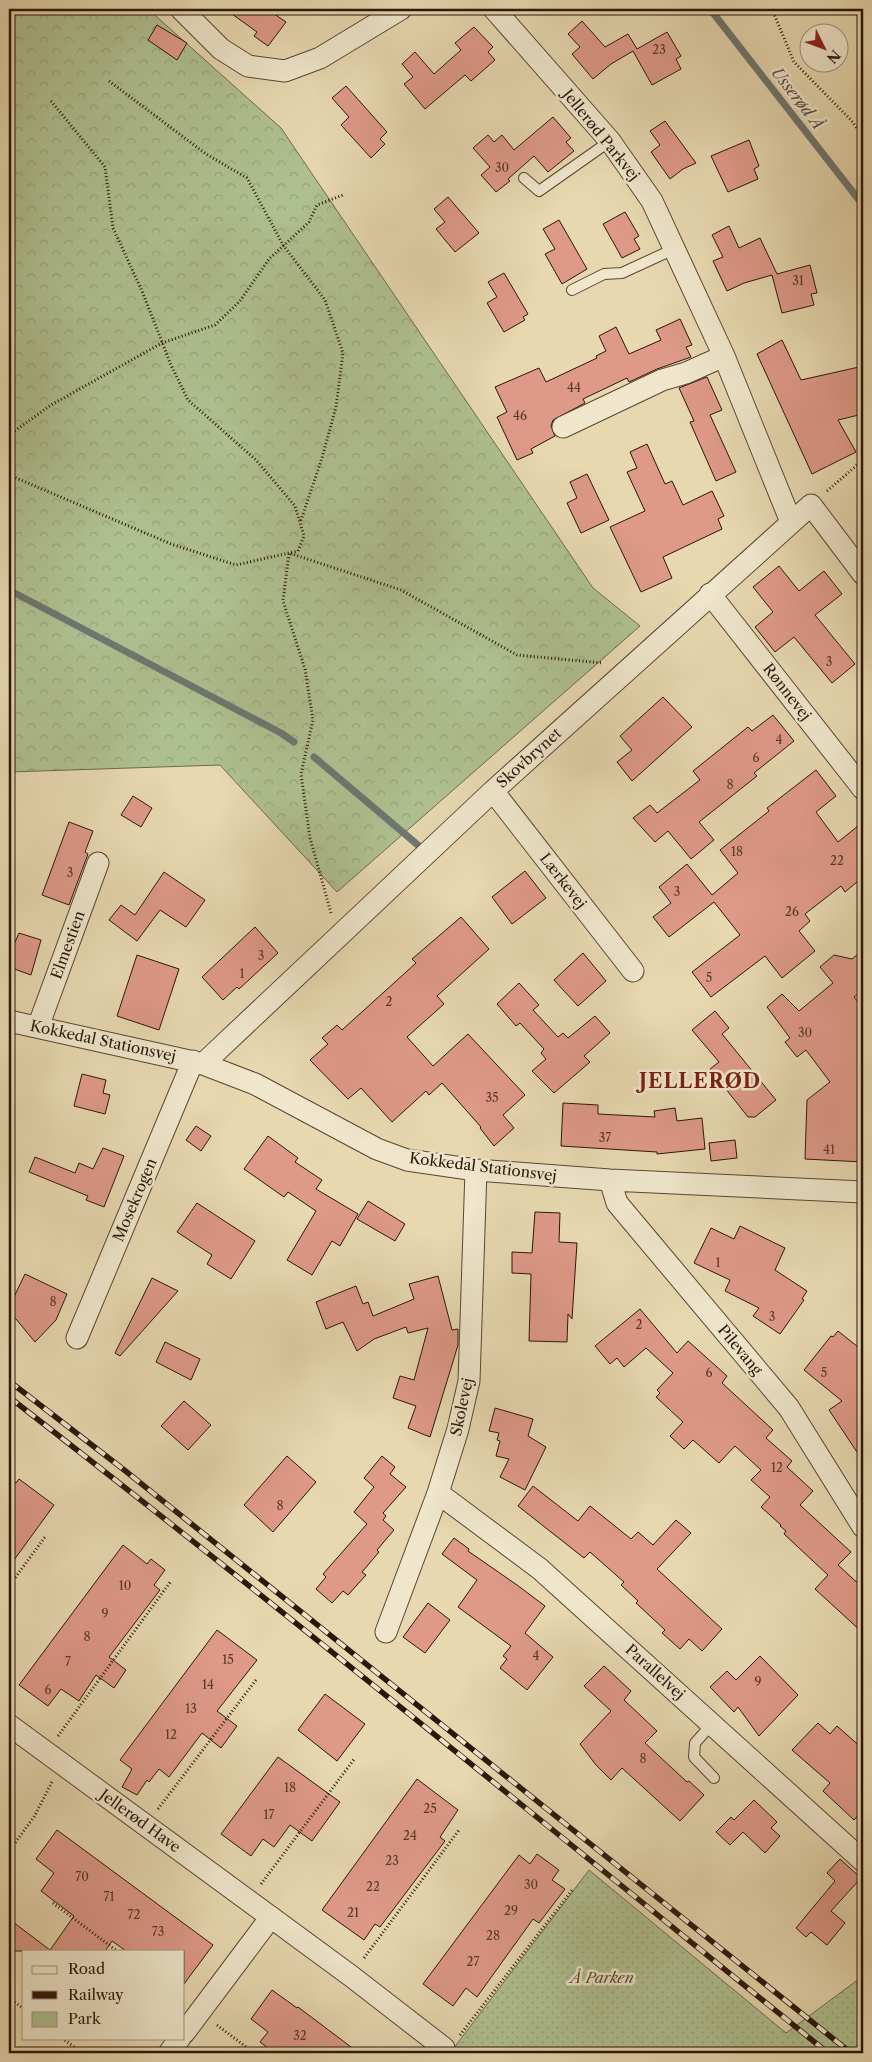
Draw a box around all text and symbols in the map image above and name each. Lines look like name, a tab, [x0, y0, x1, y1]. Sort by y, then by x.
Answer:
north arrow	[800, 22, 850, 72]
house number: 23	[652, 42, 666, 57]
text: N	[823, 46, 844, 67]
water label: Usserød Å	[767, 63, 829, 133]
street label: Jellerød Parkvej	[557, 84, 644, 184]
house number: 30	[495, 160, 509, 175]
house number: 31	[792, 273, 804, 288]
house number: 44	[567, 380, 581, 395]
house number: 46	[513, 408, 527, 423]
house number: 3	[826, 654, 832, 669]
street label: Rønnevej	[759, 659, 816, 724]
street label: Skovbrynet	[492, 723, 566, 792]
house number: 4	[776, 732, 783, 747]
house number: 6	[752, 750, 760, 765]
house number: 8	[726, 777, 734, 792]
house number: 18	[731, 844, 743, 859]
street label: Lærkevej	[536, 849, 591, 912]
house number: 22	[830, 853, 844, 868]
house number: 3	[67, 865, 73, 880]
house number: 3	[674, 884, 680, 899]
house number: 26	[785, 904, 799, 919]
street label: Elmestien	[46, 908, 89, 982]
house number: 3	[258, 948, 264, 963]
house number: 1	[239, 966, 245, 981]
house number: 5	[706, 970, 712, 985]
house number: 2	[386, 994, 393, 1009]
street label: Kokkedal Stationsvej	[29, 1016, 178, 1065]
house number: 30	[798, 1025, 812, 1040]
district label: JELLERØD	[635, 1069, 761, 1093]
house number: 35	[485, 1090, 499, 1105]
house number: 37	[599, 1130, 611, 1145]
house number: 41	[823, 1142, 835, 1157]
street label: Kokkedal Stationsvej	[408, 1148, 558, 1185]
street label: Mosekrogen	[108, 1155, 161, 1244]
house number: 1	[715, 1255, 721, 1270]
house number: 8	[49, 1294, 57, 1309]
house number: 3	[769, 1309, 775, 1324]
house number: 2	[636, 1317, 643, 1332]
street label: Pilevang	[714, 1321, 767, 1379]
house number: 6	[705, 1365, 713, 1380]
house number: 5	[821, 1365, 827, 1380]
street label: Skolevej	[446, 1376, 477, 1438]
house number: 12	[771, 1460, 783, 1475]
house number: 8	[276, 1498, 284, 1513]
house number: 10	[119, 1578, 131, 1593]
house number: 9	[101, 1606, 109, 1621]
house number: 8	[83, 1629, 91, 1644]
street label: Parallelvej	[622, 1640, 689, 1703]
house number: 4	[533, 1648, 540, 1663]
house number: 15	[222, 1652, 234, 1667]
house number: 7	[65, 1654, 71, 1669]
house number: 9	[754, 1674, 762, 1689]
house number: 14	[202, 1677, 214, 1692]
house number: 6	[44, 1682, 52, 1697]
house number: 13	[185, 1701, 197, 1716]
house number: 12	[165, 1727, 177, 1742]
house number: 8	[639, 1751, 647, 1766]
house number: 18	[284, 1780, 296, 1795]
street label: Jellerød Have	[94, 1784, 185, 1856]
house number: 25	[423, 1801, 437, 1816]
house number: 17	[264, 1807, 275, 1822]
house number: 24	[403, 1828, 417, 1843]
house number: 23	[385, 1853, 399, 1868]
house number: 70	[75, 1869, 89, 1884]
house number: 30	[524, 1877, 538, 1892]
house number: 22	[366, 1879, 380, 1894]
house number: 71	[104, 1889, 114, 1904]
house number: 29	[504, 1903, 518, 1918]
house number: 21	[347, 1905, 359, 1920]
house number: 72	[128, 1907, 141, 1922]
house number: 73	[152, 1924, 164, 1939]
house number: 28	[486, 1928, 500, 1943]
legend	[22, 1950, 185, 2040]
house number: 27	[467, 1954, 479, 1969]
text: Road	[68, 1959, 105, 1978]
park label: Å Parken	[568, 1968, 634, 1987]
text: Railway	[68, 1985, 124, 2004]
text: Park	[68, 2009, 102, 2028]
house number: 32	[293, 2028, 307, 2043]

